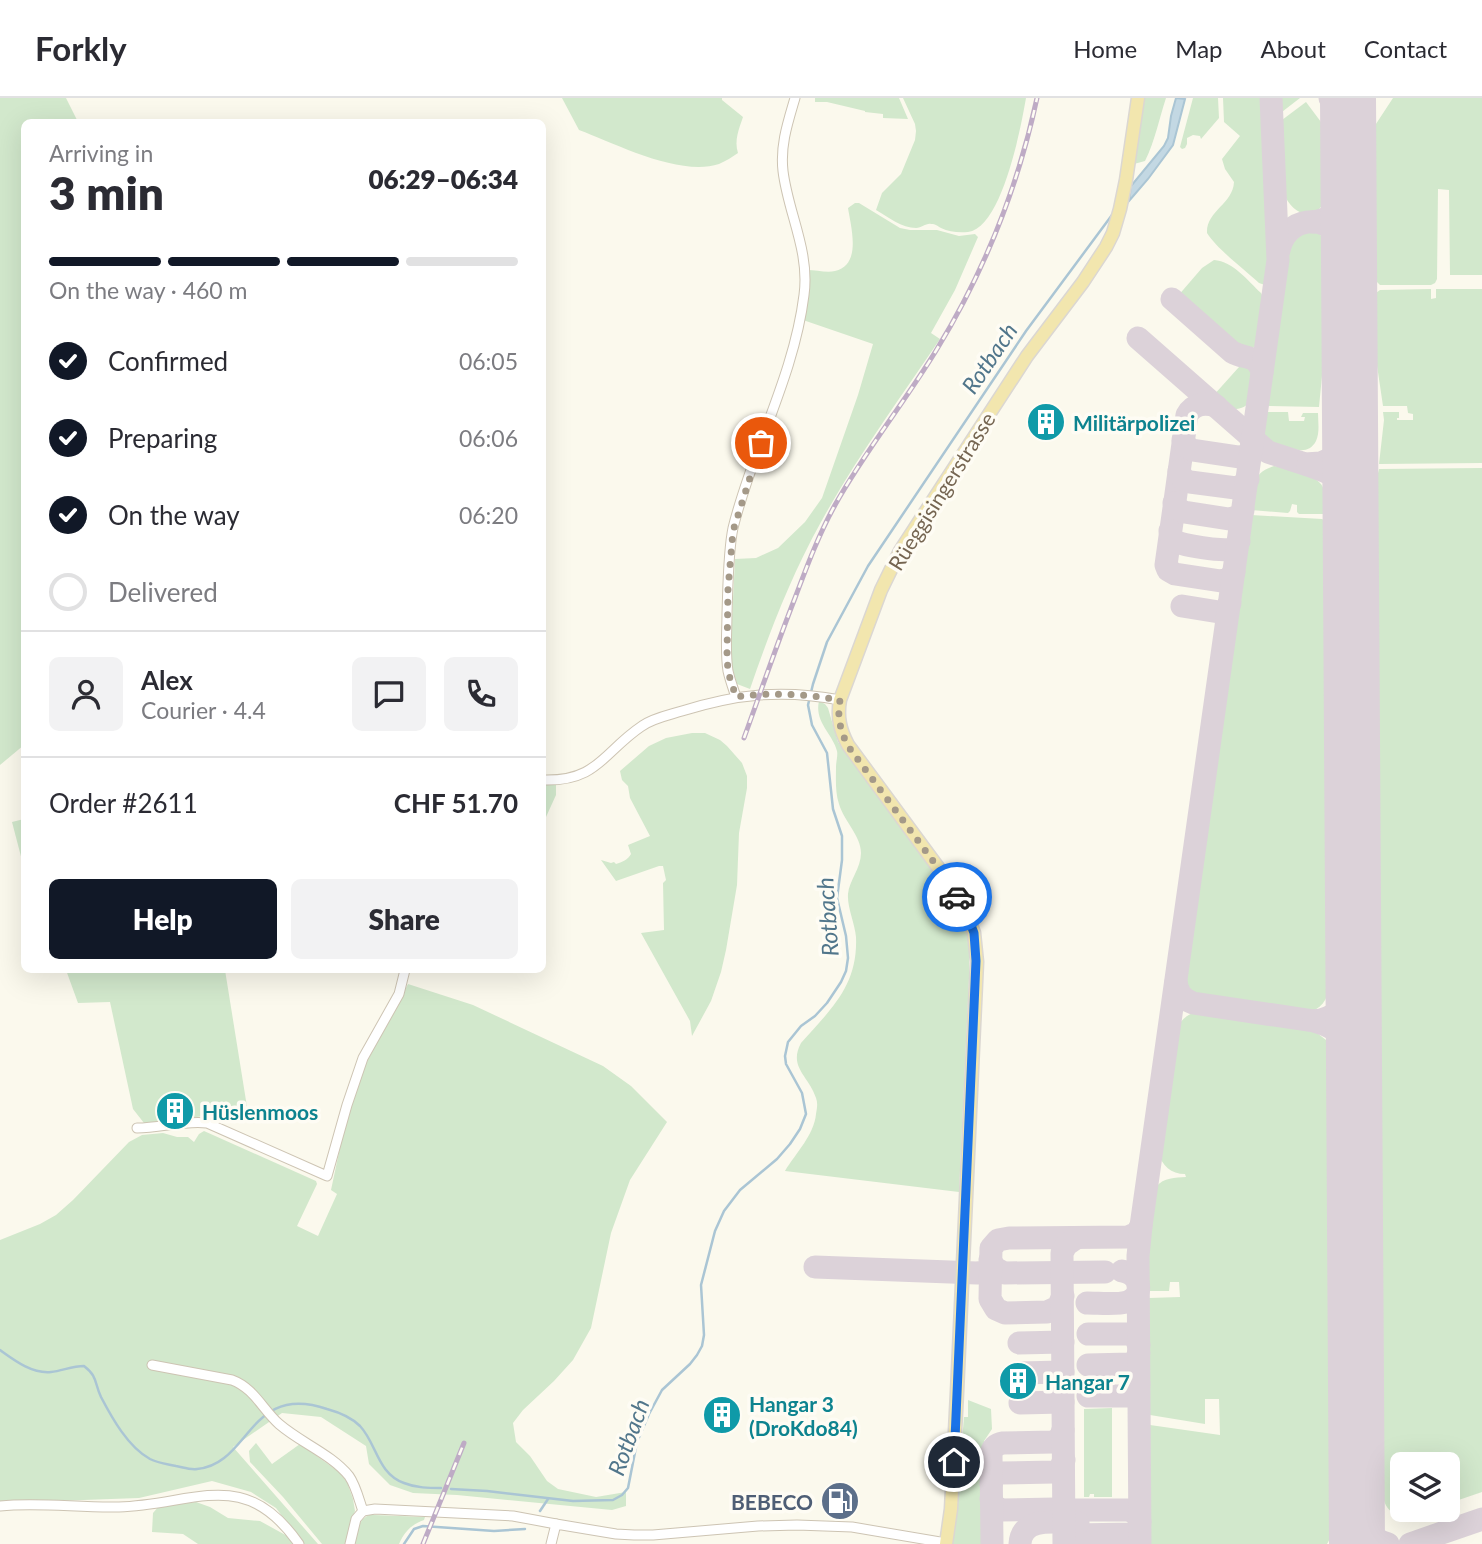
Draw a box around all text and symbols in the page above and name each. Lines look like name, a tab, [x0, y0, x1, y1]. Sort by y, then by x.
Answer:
text: Forkly	[35, 28, 127, 68]
text: Home	[1073, 34, 1137, 63]
text: Map	[1175, 34, 1223, 63]
text: About	[1261, 34, 1326, 63]
text: Contact	[1364, 34, 1447, 63]
text: Arriving in	[49, 139, 153, 167]
text: 06:29–06:34	[368, 163, 518, 195]
text: 3 min	[49, 165, 164, 220]
text: On the way · 460 m	[49, 276, 248, 304]
water label: Rotbach	[955, 317, 1023, 399]
icon: check	[49, 342, 87, 380]
text: Confirmed	[108, 345, 228, 377]
text: 06:05	[459, 347, 518, 375]
building icon: Militärpolizei	[1025, 401, 1067, 443]
street label: Rüeggisingerstrasse	[882, 407, 1000, 575]
place label: Militärpolizei	[1073, 410, 1195, 435]
pin	[731, 413, 791, 473]
icon: check	[49, 419, 87, 457]
text: Preparing	[108, 422, 217, 454]
text: 06:06	[459, 424, 518, 452]
icon: bag	[742, 424, 780, 462]
icon: check	[49, 496, 87, 534]
text: On the way	[108, 499, 240, 531]
text: 06:20	[459, 501, 518, 529]
text: Delivered	[108, 576, 218, 608]
button: person	[49, 657, 123, 731]
button: chat	[352, 657, 426, 731]
button: phone	[444, 657, 518, 731]
text: Alex	[141, 664, 193, 696]
text: Courier · 4.4	[141, 696, 266, 724]
text: Order #2611	[49, 787, 198, 819]
text: CHF 51.70	[394, 787, 518, 819]
courier	[922, 862, 992, 932]
water label: Rotbach	[810, 877, 844, 957]
icon: car	[938, 878, 976, 916]
button: Help	[49, 879, 277, 959]
button: Share	[291, 879, 518, 959]
building icon: Hüslenmoos	[154, 1090, 196, 1132]
place label: Hüslenmoos	[202, 1099, 318, 1124]
building icon: Hangar 7	[997, 1360, 1039, 1402]
place label: Hangar 7	[1045, 1369, 1130, 1394]
place label: Hangar 3 (DroKdo84)	[749, 1391, 858, 1440]
building icon: Hangar 3 (DroKdo84)	[701, 1394, 743, 1436]
water label: Rotbach	[601, 1395, 655, 1479]
pin	[924, 1432, 984, 1492]
icon: home	[935, 1443, 973, 1481]
map controls	[1390, 1452, 1460, 1522]
button: layers	[1390, 1452, 1460, 1522]
fuel station icon: BEBECO	[819, 1480, 861, 1522]
place label: BEBECO	[731, 1489, 813, 1514]

